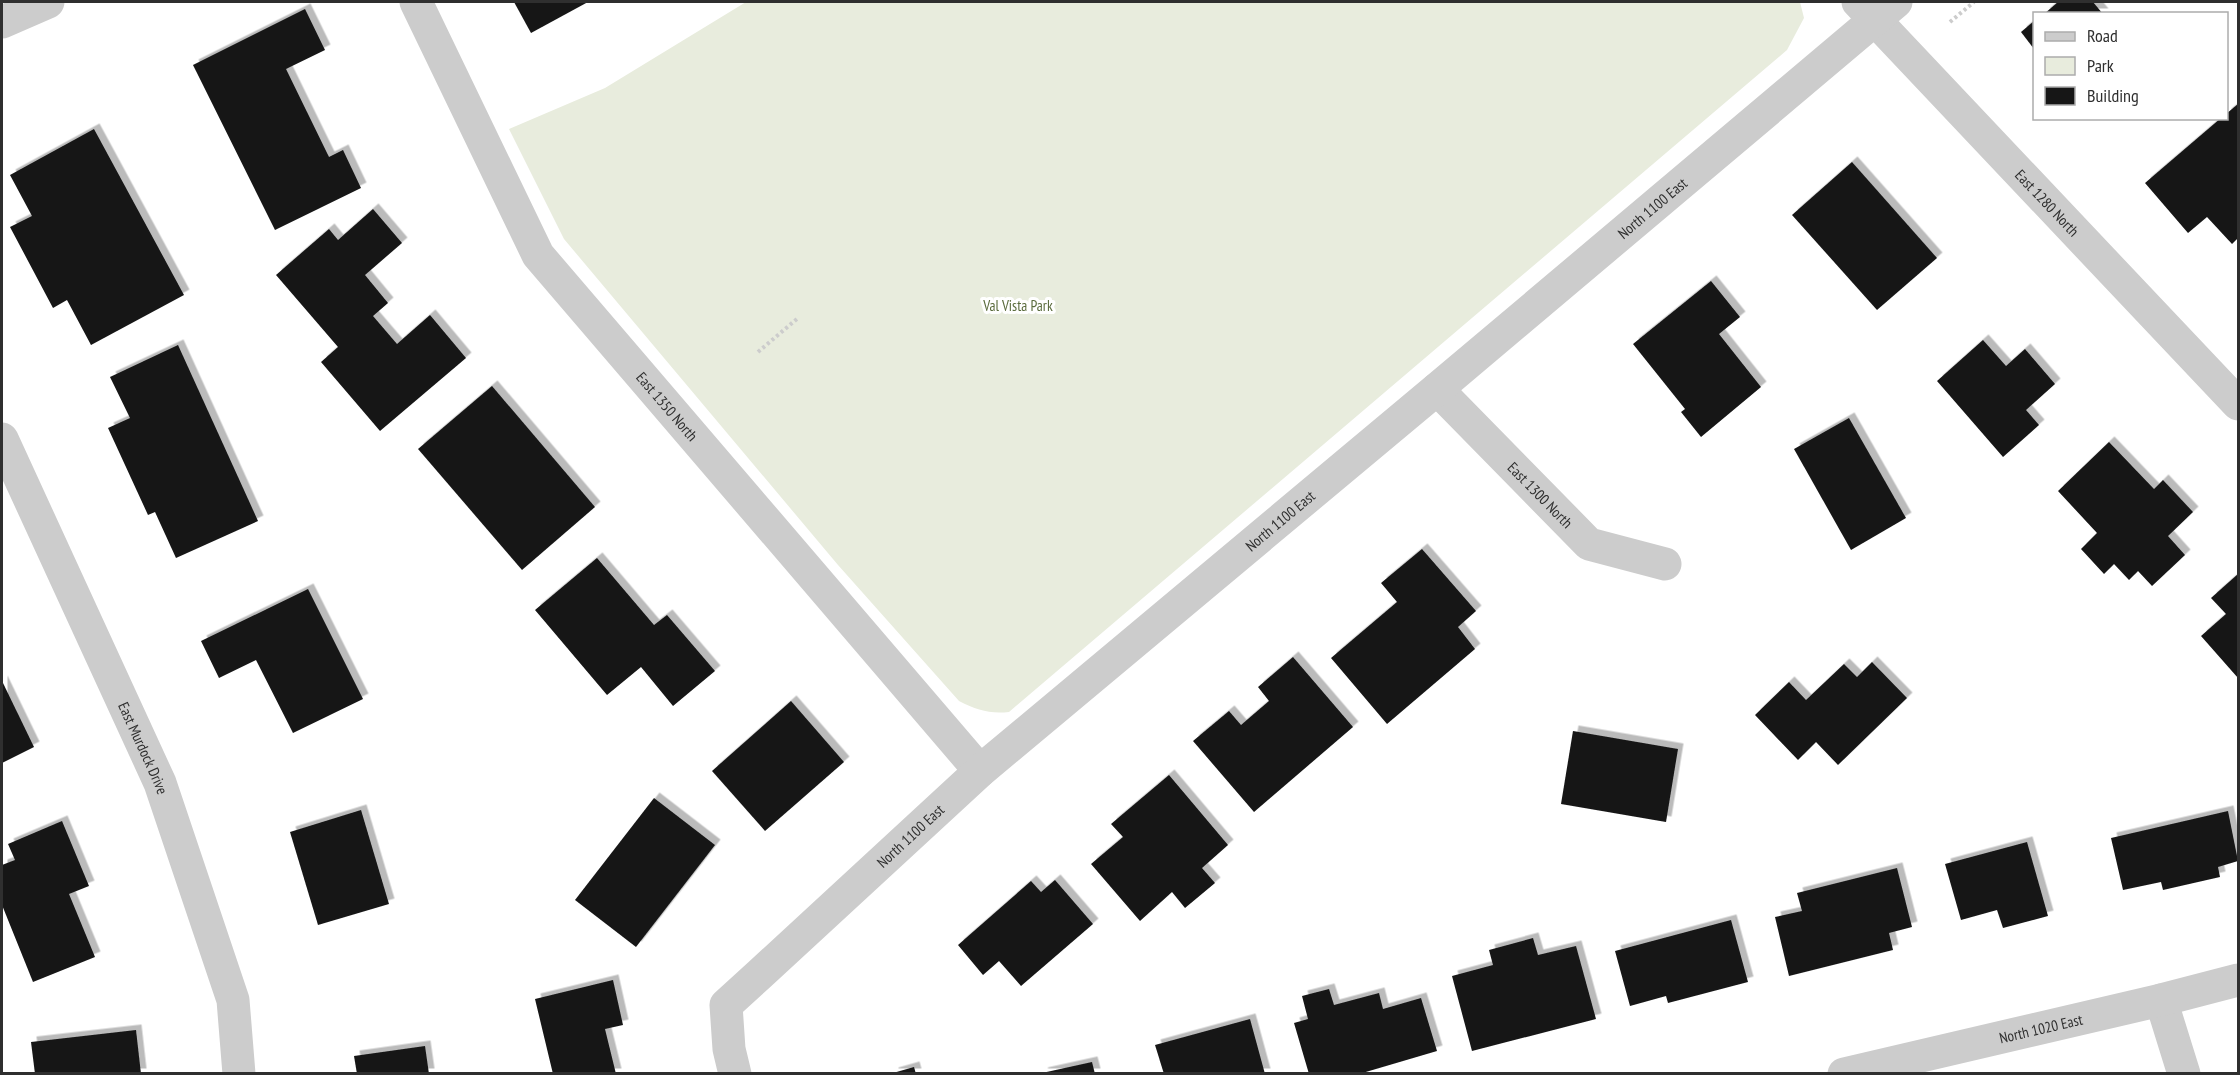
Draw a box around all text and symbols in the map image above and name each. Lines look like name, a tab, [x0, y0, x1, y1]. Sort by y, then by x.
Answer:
legend	[2033, 12, 2228, 120]
text: Road	[2087, 24, 2118, 47]
text: Park	[2087, 54, 2114, 77]
text: Building	[2087, 84, 2139, 107]
street label: East 1280 North	[2012, 165, 2084, 240]
street label: North 1100 East	[1613, 173, 1691, 242]
park label: Val Vista Park	[982, 296, 1053, 315]
street label: East 1350 North	[633, 368, 702, 445]
street label: East 1300 North	[1504, 458, 1577, 532]
street label: North 1100 East	[1241, 486, 1319, 555]
street label: East Murdock Drive	[115, 699, 173, 797]
street label: North 1100 East	[872, 800, 948, 871]
street label: North 1020 East	[1997, 1009, 2084, 1047]

